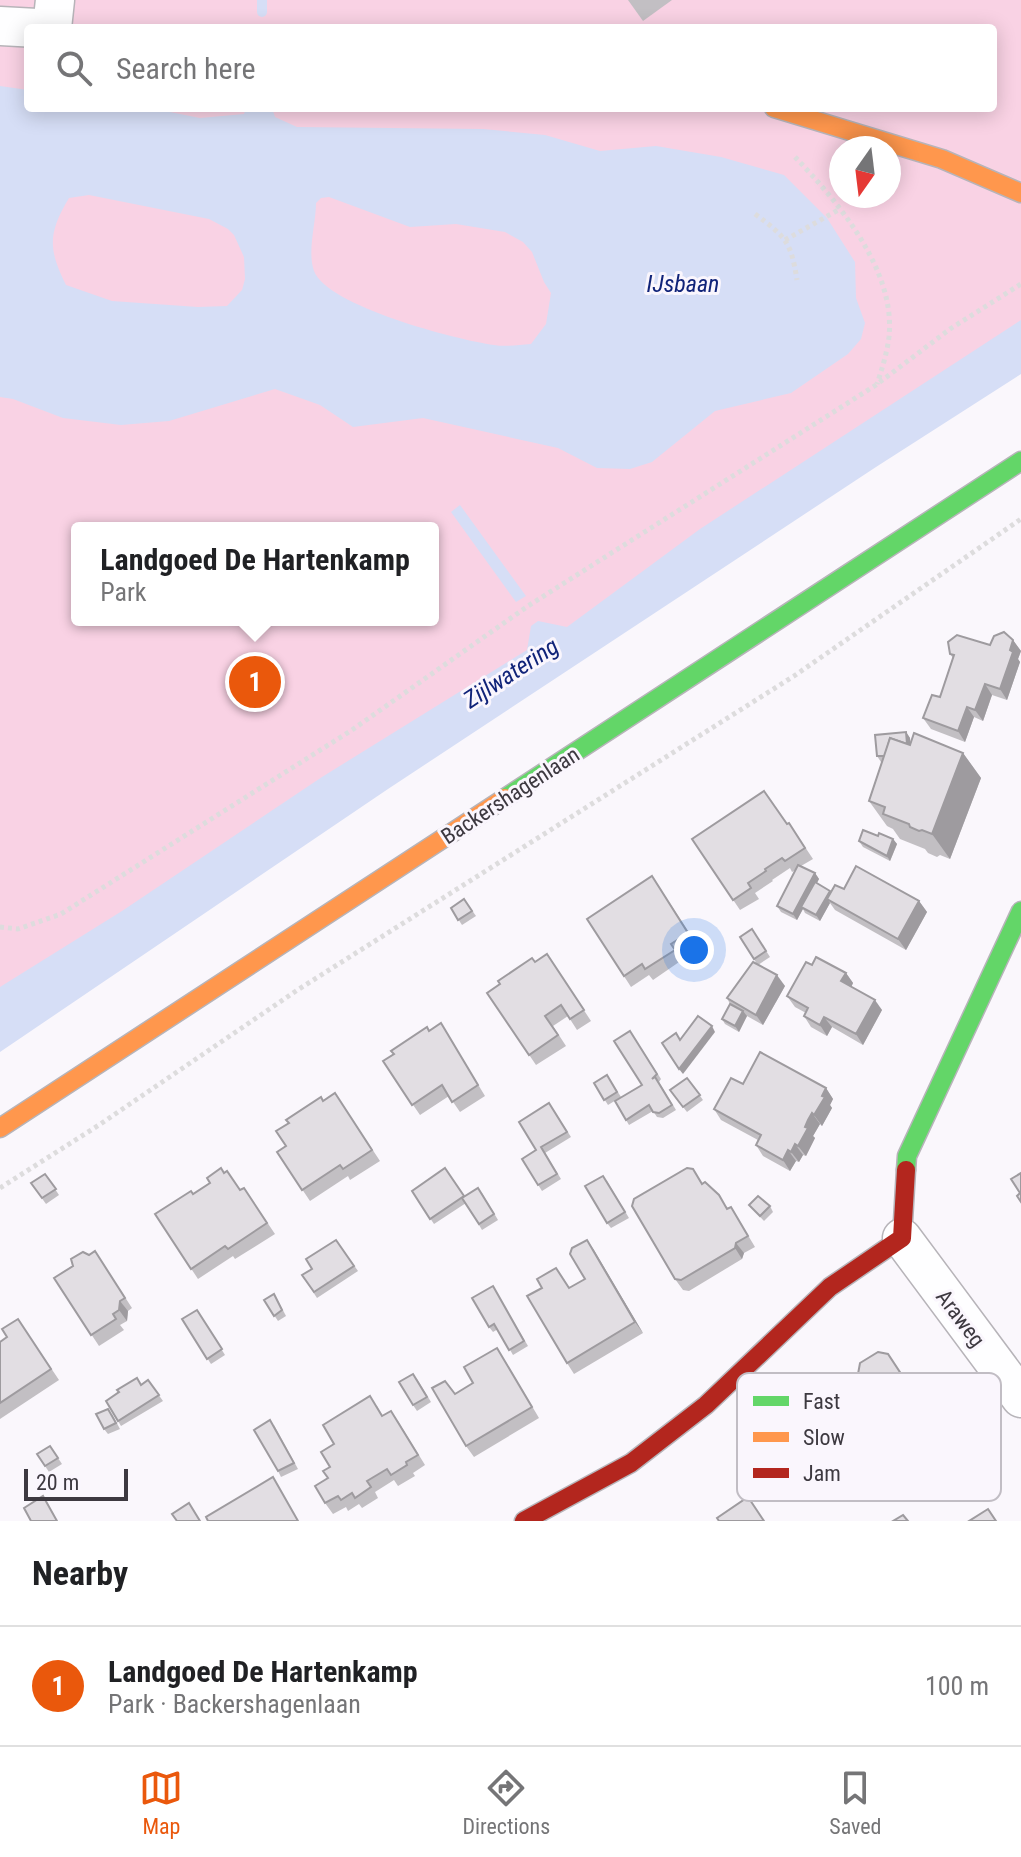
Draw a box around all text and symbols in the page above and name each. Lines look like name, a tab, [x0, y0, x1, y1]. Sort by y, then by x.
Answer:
search box	[24, 24, 997, 112]
icon: search	[52, 46, 96, 90]
text: Search here	[116, 51, 256, 86]
north arrow	[829, 136, 901, 208]
water label: IJsbaan	[647, 270, 719, 298]
popup	[71, 522, 439, 626]
text: Landgoed De Hartenkamp	[100, 542, 410, 577]
text: Park	[100, 577, 147, 607]
water label: Zijlwatering	[458, 632, 564, 715]
pin: 1	[229, 652, 281, 712]
street label: Backershagenlaan	[437, 742, 584, 849]
your location	[674, 930, 714, 970]
street label: Araweg	[931, 1285, 990, 1352]
legend	[737, 1373, 1001, 1501]
text: Fast	[803, 1389, 840, 1414]
text: Slow	[803, 1425, 845, 1450]
text: Jam	[803, 1461, 841, 1486]
scale bar	[24, 1465, 128, 1501]
text: 20 m	[36, 1470, 79, 1495]
text: Nearby	[32, 1553, 128, 1593]
text: Landgoed De Hartenkamp	[108, 1654, 418, 1689]
text: 1	[51, 1671, 65, 1701]
text: 100 m	[925, 1671, 989, 1701]
text: Park · Backershagenlaan	[108, 1689, 361, 1719]
tab: Map	[139, 1766, 183, 1839]
tab: Directions	[462, 1766, 550, 1839]
tab: Saved	[829, 1766, 882, 1839]

